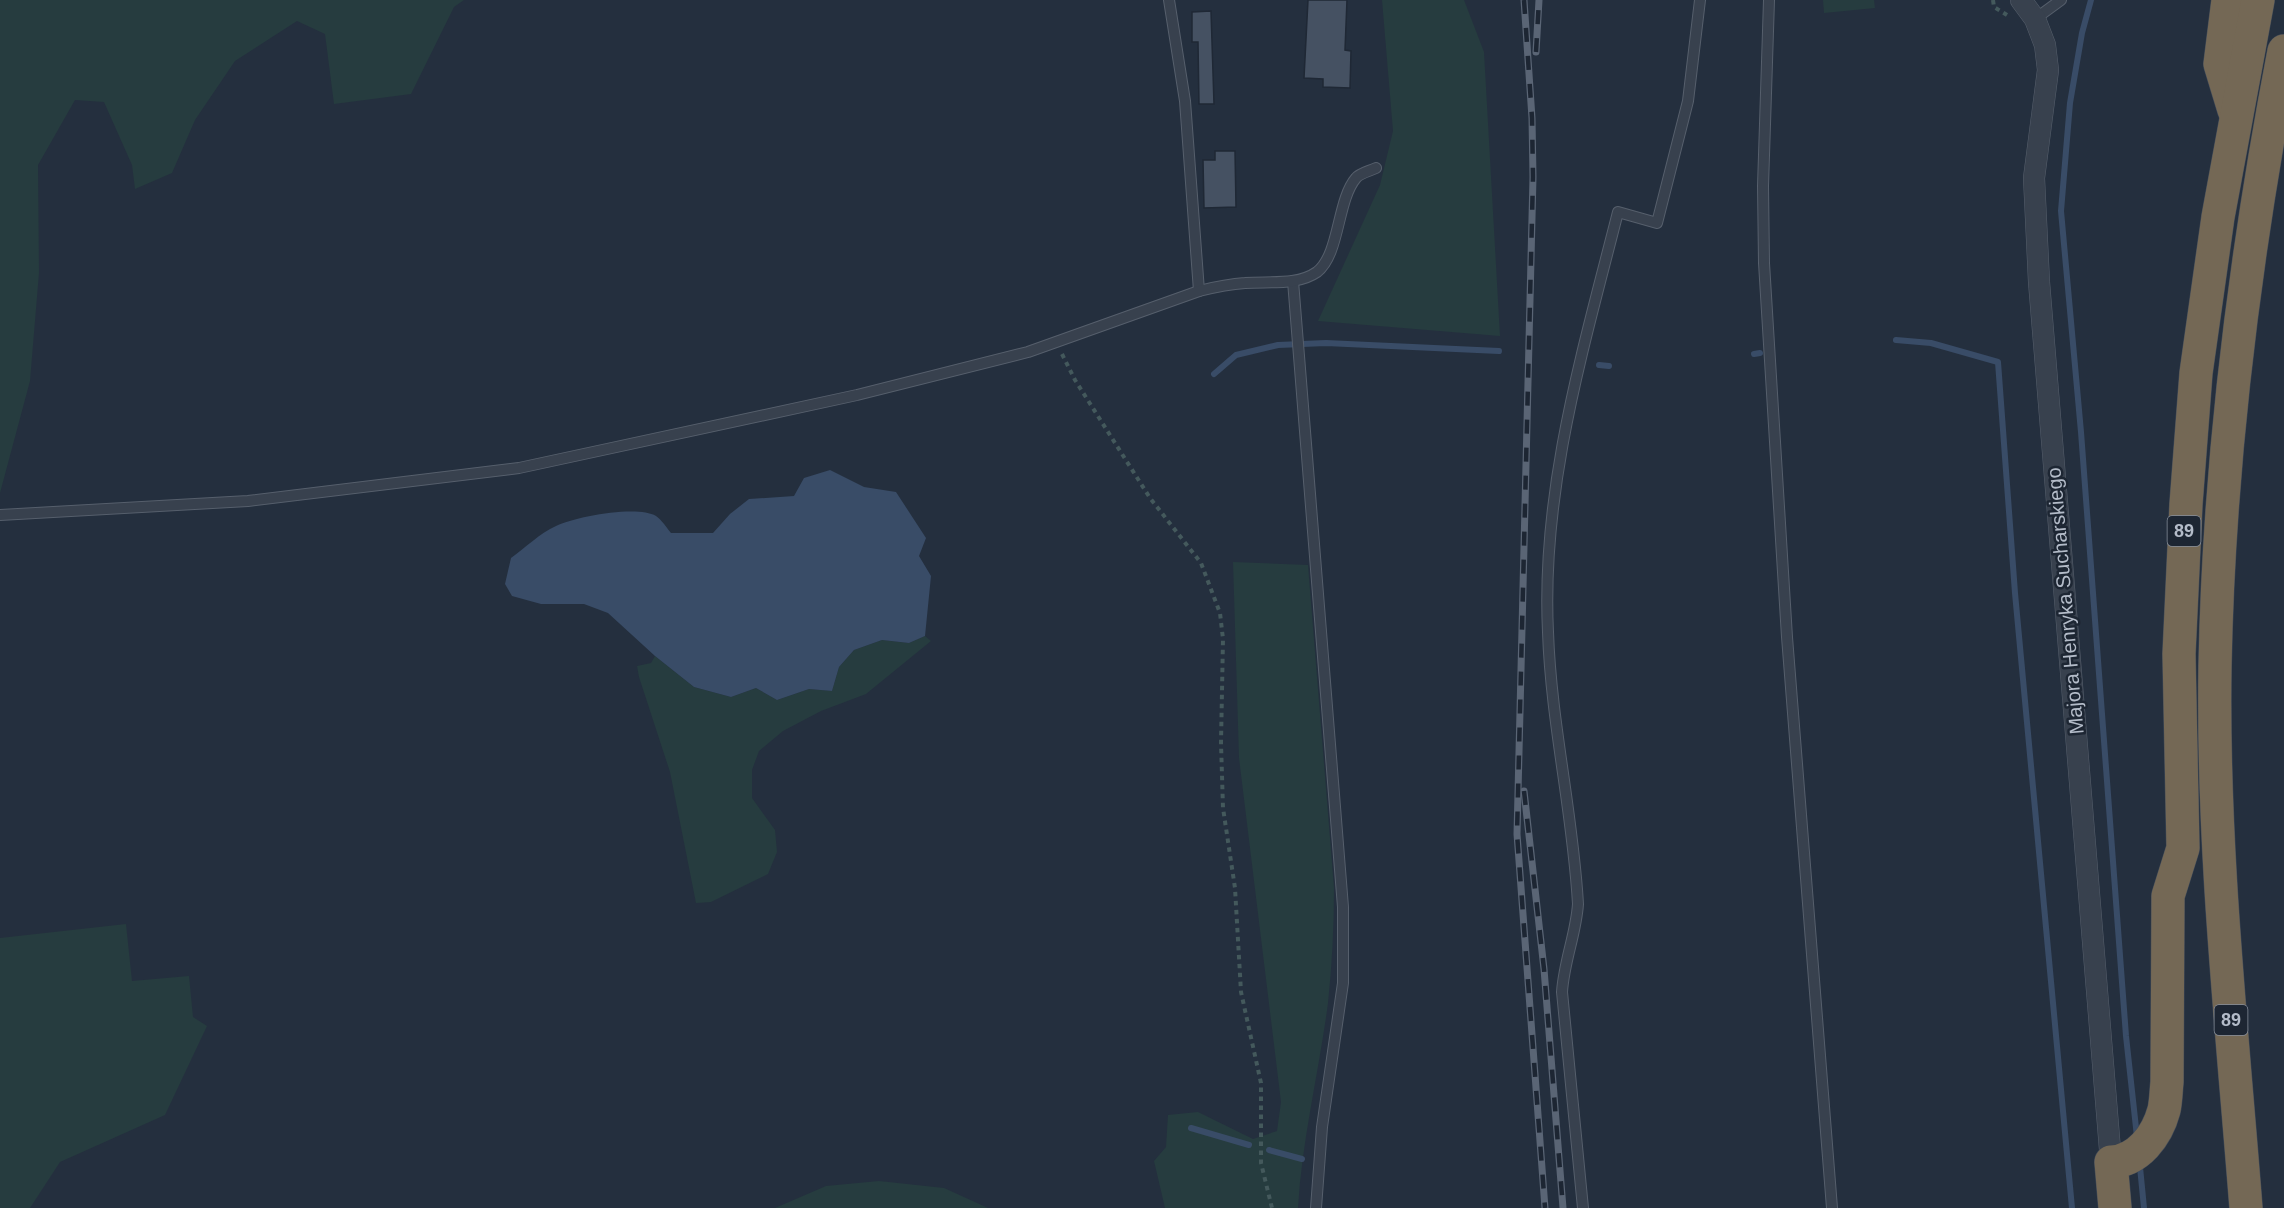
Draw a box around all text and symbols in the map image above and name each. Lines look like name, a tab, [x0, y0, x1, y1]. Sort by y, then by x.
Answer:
street label: Majora Henryka Sucharskiego	[2042, 467, 2088, 735]
road number: 89	[2168, 516, 2200, 546]
road number: 89	[2214, 1005, 2248, 1035]

